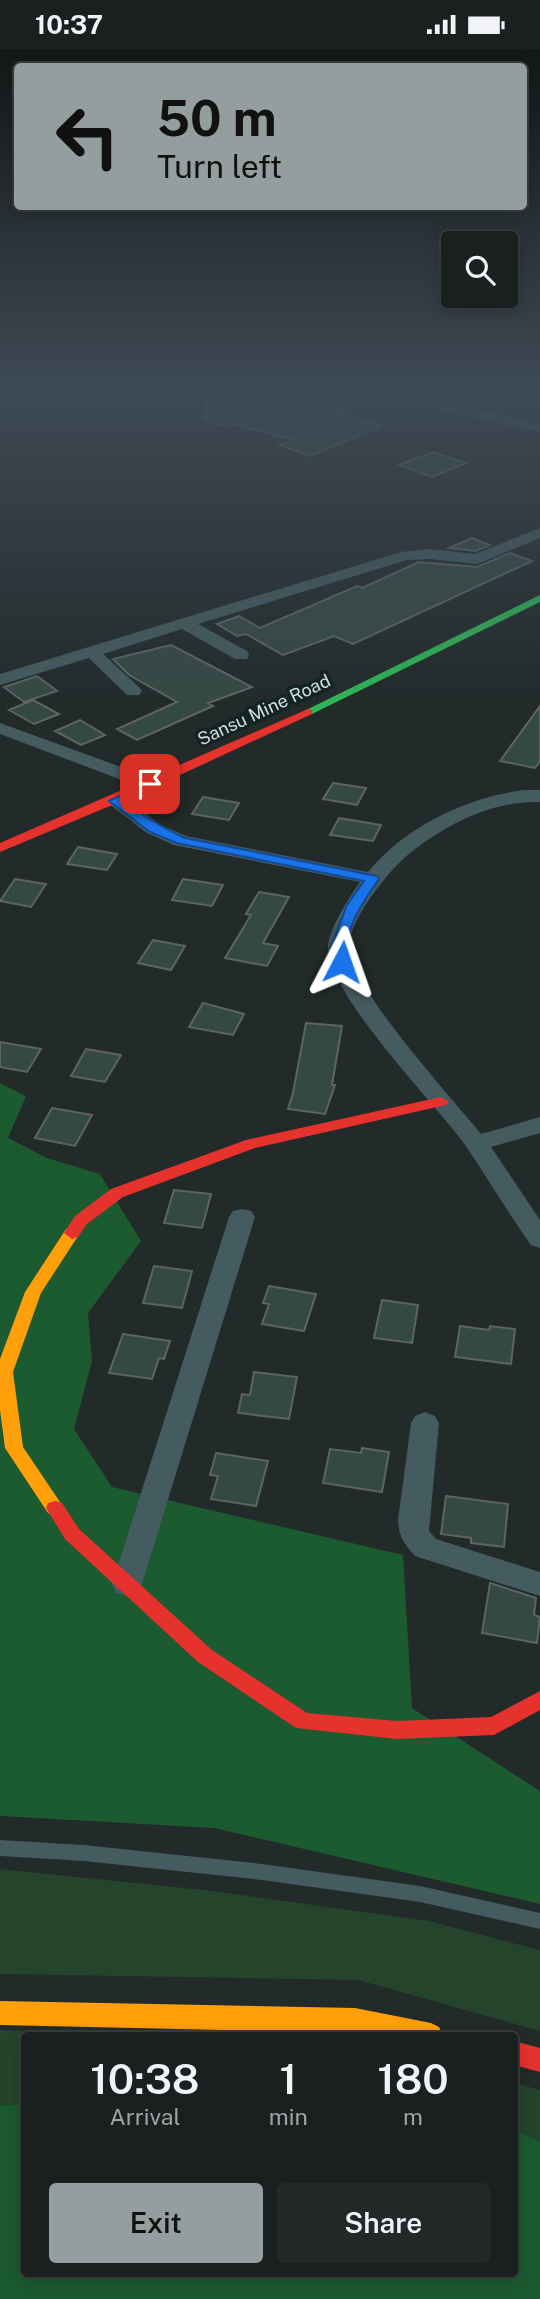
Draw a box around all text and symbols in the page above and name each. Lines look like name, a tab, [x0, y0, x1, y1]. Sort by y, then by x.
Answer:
text: 10:37	[35, 9, 103, 40]
text: 50 m	[157, 89, 277, 147]
icon: left	[42, 91, 133, 182]
text: Turn left	[157, 148, 282, 185]
map controls	[441, 231, 518, 308]
button: search	[441, 231, 518, 308]
street label: Sansu Mine Road	[194, 670, 334, 750]
pin	[120, 754, 180, 814]
icon: arrive	[131, 765, 169, 803]
position arrow	[305, 925, 379, 999]
text: 10:38	[90, 2054, 200, 2103]
text: 1	[280, 2054, 297, 2103]
text: 180	[377, 2054, 449, 2103]
text: Arrival	[109, 2103, 180, 2130]
text: min	[269, 2103, 308, 2130]
text: m	[403, 2103, 423, 2130]
button: Exit	[49, 2183, 263, 2263]
button: Share	[277, 2183, 490, 2263]

